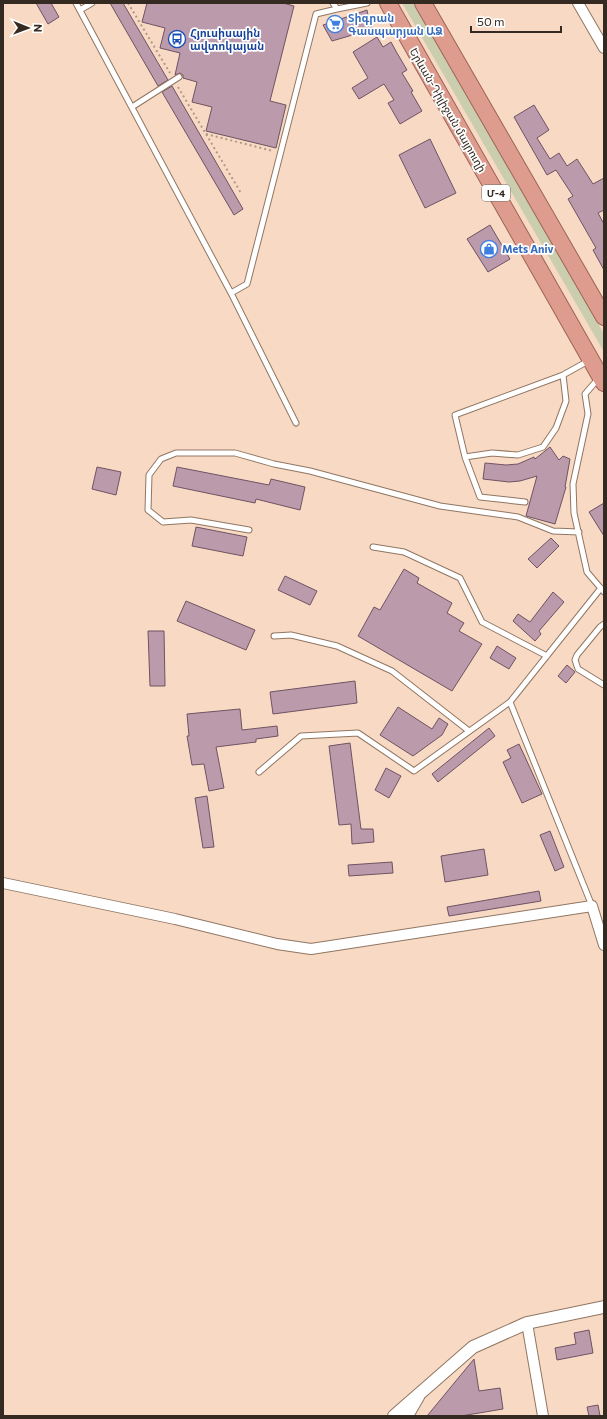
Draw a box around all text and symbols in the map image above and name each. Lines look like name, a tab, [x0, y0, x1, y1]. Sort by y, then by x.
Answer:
north arrow	[8, 8, 48, 48]
scale bar	[471, 8, 561, 34]
place label: Տիգրան Գասպարյան ԱՁ	[348, 11, 443, 38]
supermarket icon: Տիգրան Գասպարյան ԱՁ	[325, 14, 345, 34]
text: 50 m	[477, 14, 505, 28]
text: N	[32, 24, 45, 32]
place label: Հյուսիսային ավտոկայան	[190, 26, 264, 53]
bus stop icon: Հյուսիսային ավտոկայան	[167, 29, 187, 49]
street label: Երևան-Դիլիջան մայրուղի	[407, 45, 489, 175]
road number: Մ-4	[482, 185, 510, 201]
shop icon: Mets Aniv	[479, 239, 499, 259]
place label: Mets Aniv	[502, 242, 553, 255]

